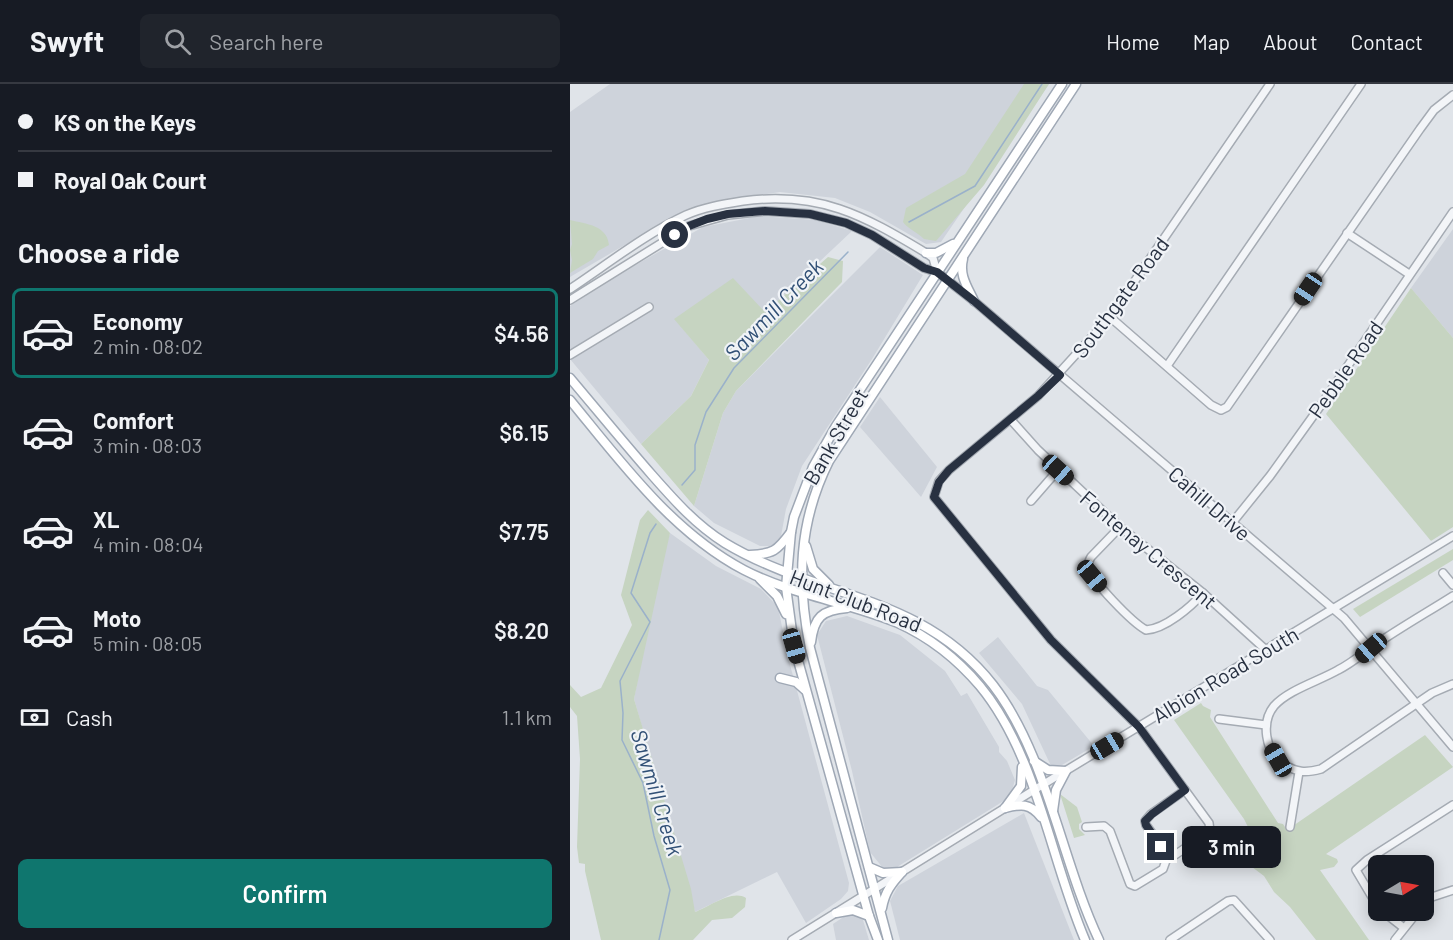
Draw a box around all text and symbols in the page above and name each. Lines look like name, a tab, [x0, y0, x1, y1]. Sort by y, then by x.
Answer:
search box	[140, 14, 560, 68]
text: Swyft	[30, 24, 104, 58]
icon: search	[161, 25, 194, 58]
text: Search here	[209, 28, 324, 54]
text: Home	[1106, 29, 1160, 54]
text: Map	[1193, 29, 1230, 54]
text: About	[1263, 29, 1318, 54]
text: Contact	[1351, 29, 1423, 54]
text: KS on the Keys	[54, 109, 196, 135]
text: Royal Oak Court	[54, 167, 207, 193]
route start	[661, 221, 688, 248]
street label: Southgate Road	[1066, 232, 1174, 362]
text: Choose a ride	[18, 236, 180, 268]
water label: Sawmill Creek	[718, 253, 828, 365]
car	[1290, 269, 1326, 309]
icon: car	[21, 306, 75, 360]
text: Economy	[93, 308, 183, 334]
street label: Pebble Road	[1302, 316, 1388, 422]
text: $4.56	[494, 320, 549, 346]
text: 2 min · 08:02	[93, 334, 203, 358]
street label: Bank Street	[797, 383, 873, 489]
icon: car	[21, 405, 75, 459]
text: Comfort	[93, 407, 174, 433]
text: $6.15	[499, 419, 549, 445]
text: 3 min · 08:03	[93, 433, 202, 457]
car	[1039, 451, 1077, 489]
street label: Cahill Drive	[1164, 461, 1256, 545]
street label: Fontenay Crescent	[1076, 485, 1222, 613]
icon: car	[21, 504, 75, 558]
text: XL	[93, 506, 119, 532]
text: $7.75	[499, 518, 549, 544]
text: 4 min · 08:04	[93, 532, 203, 556]
car	[1074, 556, 1110, 596]
street label: Hunt Club Road	[787, 563, 925, 637]
icon: car	[21, 603, 75, 657]
text: Moto	[93, 605, 141, 631]
text: $8.20	[494, 617, 549, 643]
street label: Albion Road South	[1147, 621, 1303, 727]
car	[780, 626, 808, 666]
car	[1352, 629, 1390, 667]
text: 5 min · 08:05	[93, 631, 202, 655]
icon: cash	[18, 701, 51, 734]
text: Cash	[66, 704, 113, 730]
text: 1.1 km	[502, 705, 552, 729]
water label: Sawmill Creek	[626, 726, 690, 859]
car	[1087, 729, 1127, 763]
car	[1261, 740, 1295, 780]
callout: 3 min	[1182, 826, 1281, 868]
route end	[1147, 833, 1174, 860]
text: 3 min	[1208, 835, 1255, 859]
north arrow	[1368, 855, 1434, 921]
map controls	[1368, 855, 1434, 921]
button: Confirm	[18, 859, 552, 928]

